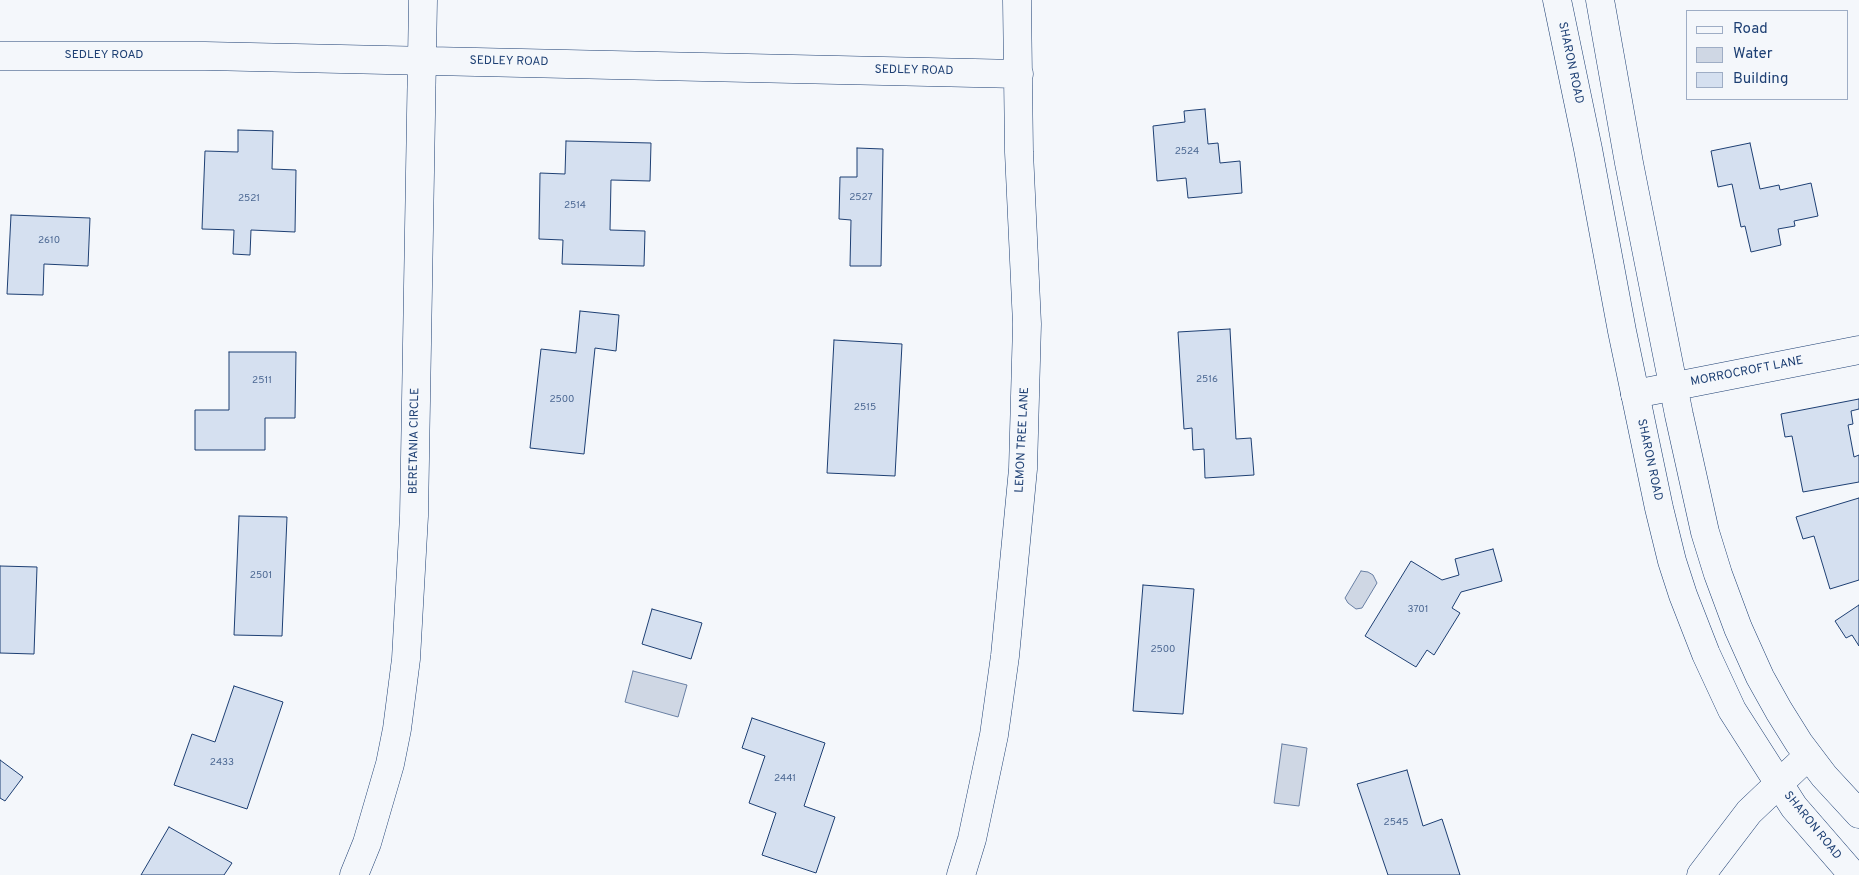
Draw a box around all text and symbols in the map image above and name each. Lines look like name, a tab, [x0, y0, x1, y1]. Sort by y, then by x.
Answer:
legend	[1686, 10, 1849, 100]
text: Road	[1733, 20, 1768, 39]
street label: SHARON ROAD	[1554, 21, 1586, 105]
text: Water	[1733, 45, 1772, 64]
street label: SEDLEY ROAD	[65, 49, 143, 63]
street label: SEDLEY ROAD	[469, 54, 549, 70]
street label: SEDLEY ROAD	[874, 63, 954, 79]
text: Building	[1733, 70, 1788, 89]
house number: 2524	[1175, 146, 1199, 158]
house number: 2527	[849, 192, 873, 204]
house number: 2521	[238, 193, 260, 205]
house number: 2514	[564, 200, 586, 212]
house number: 2610	[38, 235, 60, 247]
street label: MORROCROFT LANE	[1689, 354, 1805, 390]
house number: 2516	[1196, 374, 1218, 386]
house number: 2511	[252, 375, 272, 387]
street label: LEMON TREE LANE	[1013, 387, 1033, 493]
street label: BERETANIA CIRCLE	[407, 388, 423, 494]
house number: 2500	[549, 394, 575, 406]
house number: 2515	[854, 402, 876, 414]
street label: SHARON ROAD	[1633, 418, 1665, 502]
house number: 2501	[250, 570, 272, 582]
house number: 3701	[1408, 604, 1428, 616]
house number: 2500	[1150, 644, 1176, 656]
house number: 2433	[210, 757, 234, 769]
house number: 2441	[774, 773, 796, 785]
street label: SHARON ROAD	[1780, 789, 1844, 863]
house number: 2545	[1384, 817, 1408, 829]

